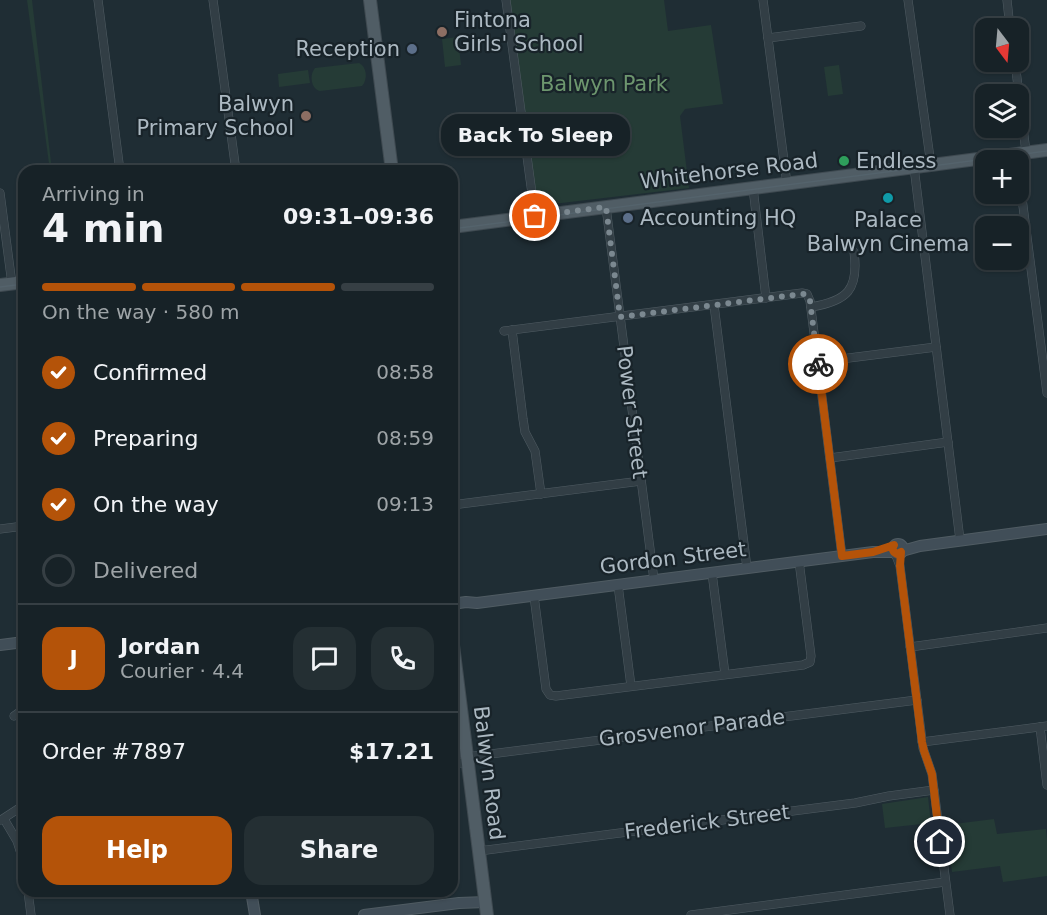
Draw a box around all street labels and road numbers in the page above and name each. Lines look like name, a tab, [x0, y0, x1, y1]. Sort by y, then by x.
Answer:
street label: Whitehorse Road	[639, 148, 819, 194]
street label: Power Street	[612, 344, 652, 480]
street label: Gordon Street	[598, 537, 748, 579]
street label: Balwyn Road	[469, 704, 509, 842]
street label: Grosvenor Parade	[598, 705, 786, 751]
street label: Frederick Street	[623, 800, 791, 844]

